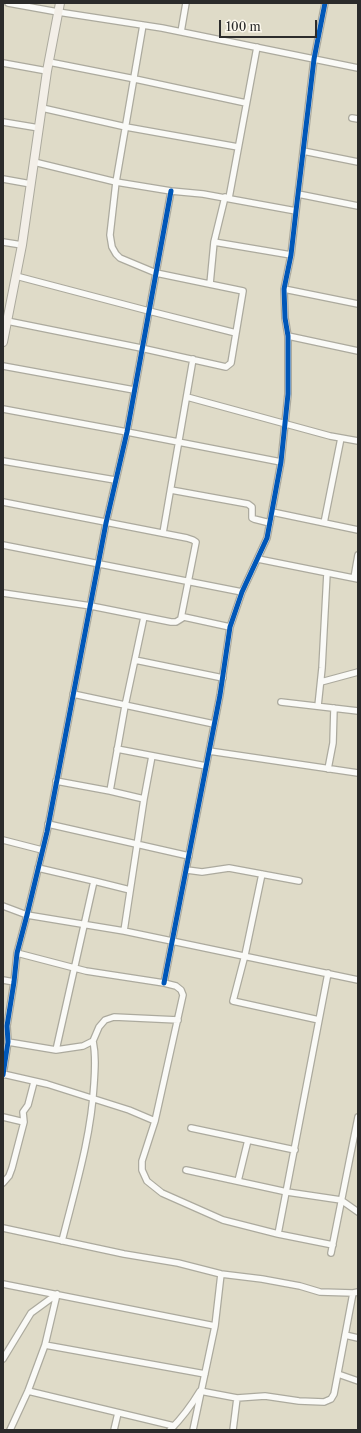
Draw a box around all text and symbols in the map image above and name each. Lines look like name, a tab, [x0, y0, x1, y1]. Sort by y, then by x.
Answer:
scale bar	[221, 12, 319, 38]
text: 100 m	[226, 19, 261, 34]

